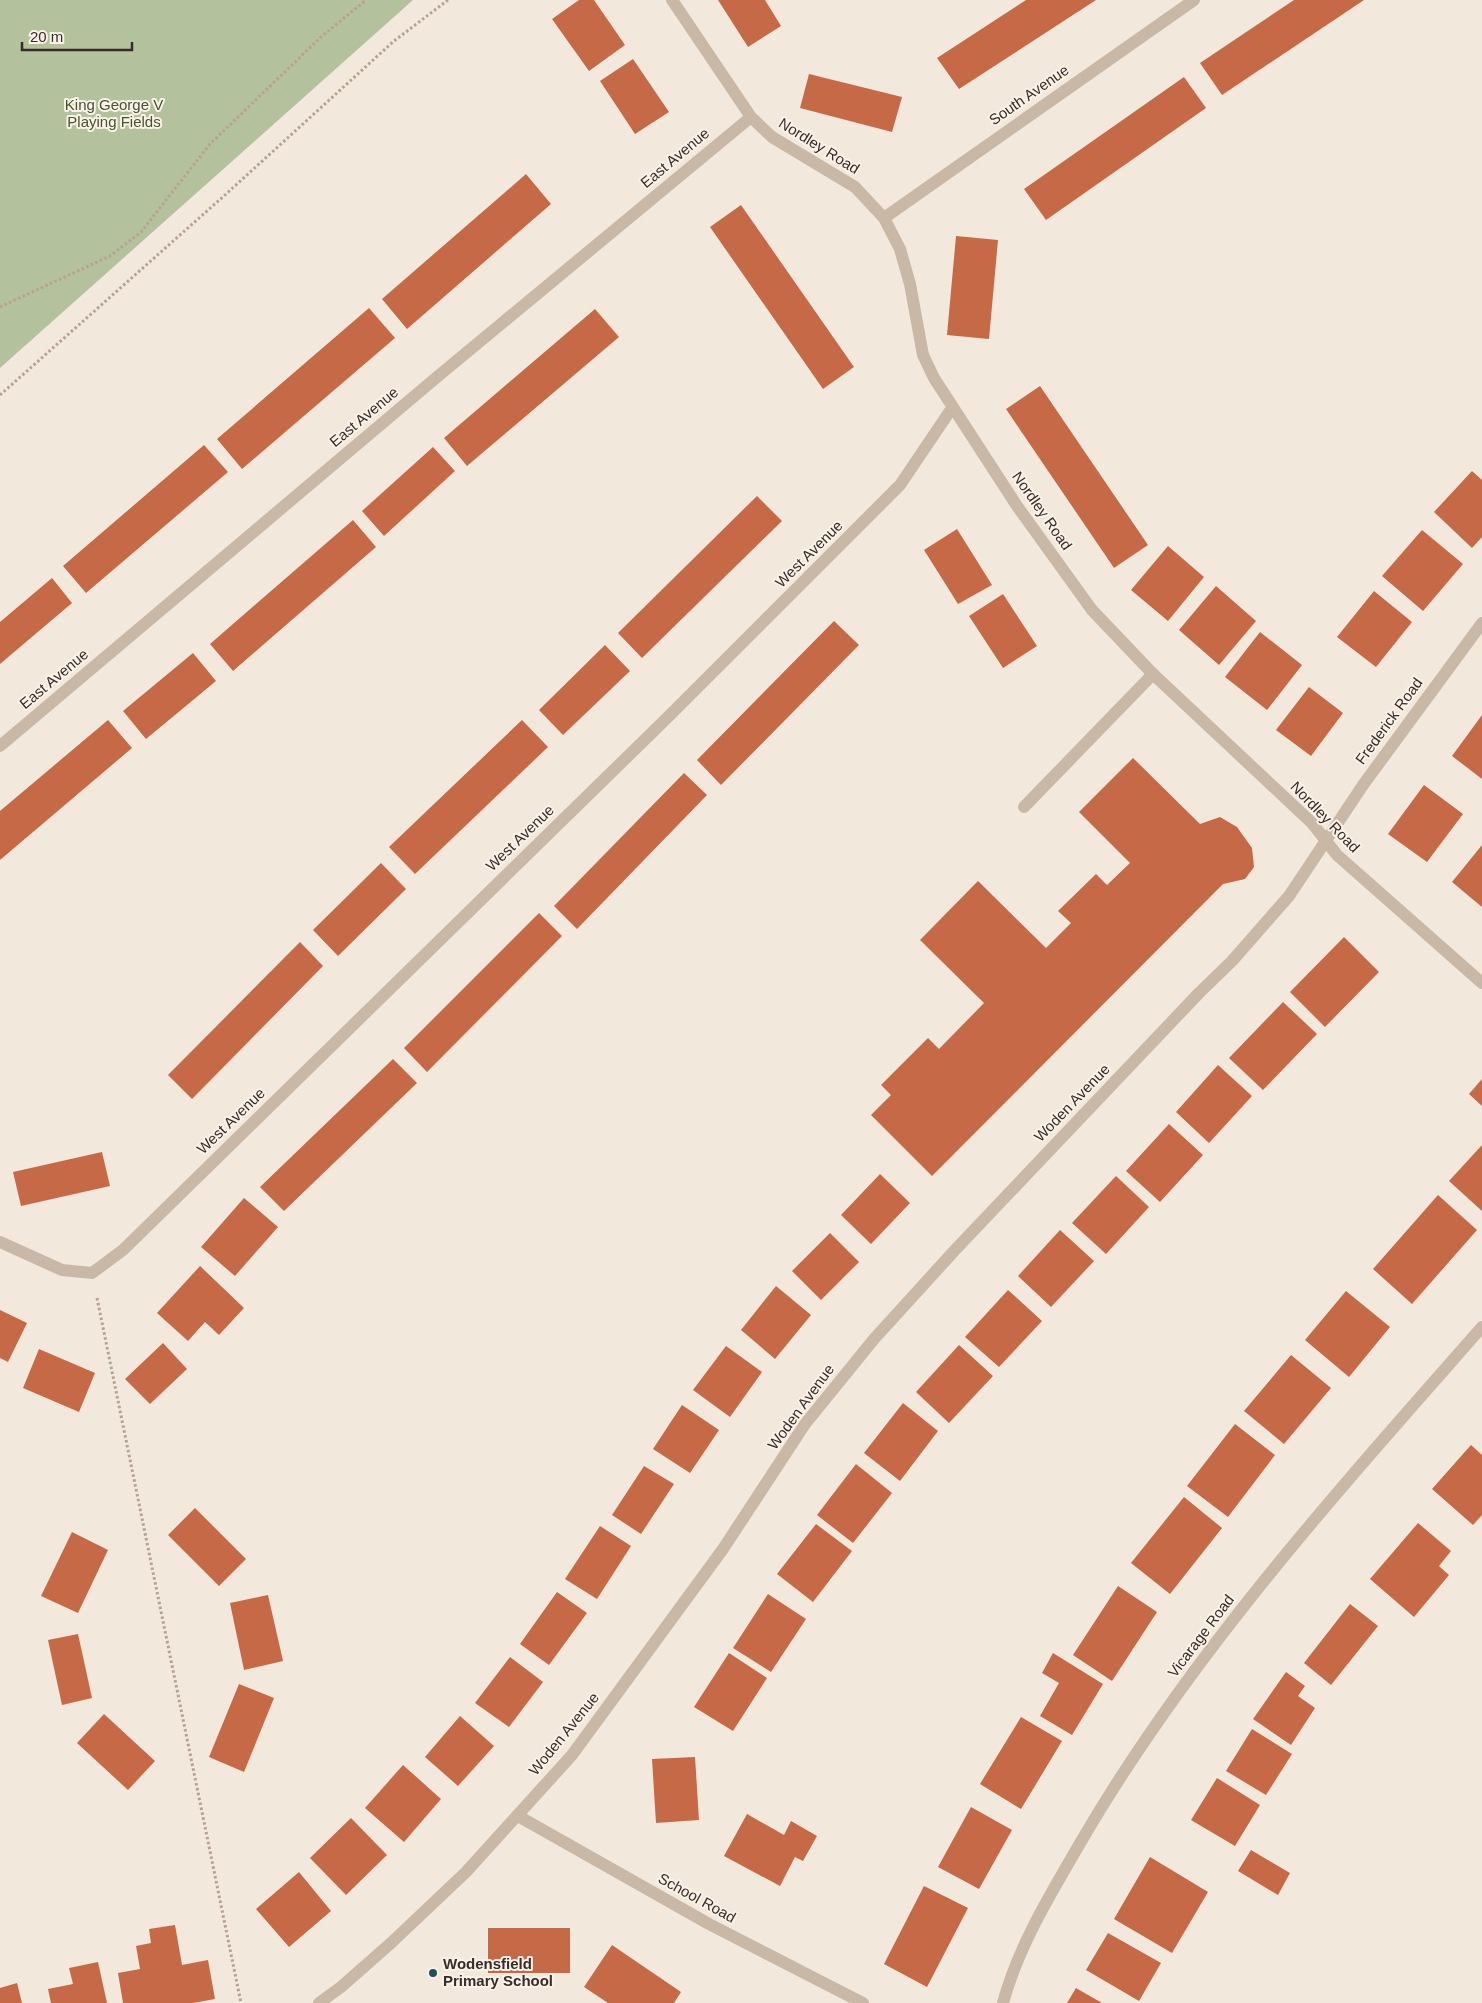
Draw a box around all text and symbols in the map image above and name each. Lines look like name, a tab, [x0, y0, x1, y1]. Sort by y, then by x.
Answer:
scale bar	[22, 20, 132, 52]
text: 20 m	[30, 28, 63, 45]
street label: South Avenue	[986, 61, 1072, 128]
park label: King George V Playing Fields	[65, 96, 163, 130]
street label: Nordley Road	[776, 114, 863, 177]
street label: East Avenue	[637, 124, 712, 191]
street label: East Avenue	[326, 383, 401, 450]
street label: Nordley Road	[1009, 468, 1076, 553]
street label: West Avenue	[772, 517, 846, 591]
street label: East Avenue	[16, 645, 91, 712]
street label: Frederick Road	[1352, 674, 1426, 767]
street label: Nordley Road	[1287, 778, 1363, 856]
street label: West Avenue	[482, 801, 557, 874]
street label: Woden Avenue	[1030, 1060, 1113, 1145]
street label: West Avenue	[193, 1084, 268, 1157]
street label: Woden Avenue	[764, 1361, 837, 1453]
street label: Vicarage Road	[1164, 1591, 1237, 1680]
street label: Woden Avenue	[525, 1689, 602, 1778]
street label: School Road	[656, 1869, 739, 1926]
place label: Wodensfield Primary School	[443, 1955, 553, 1989]
marker: Wodensfield Primary School	[427, 1967, 439, 1979]

